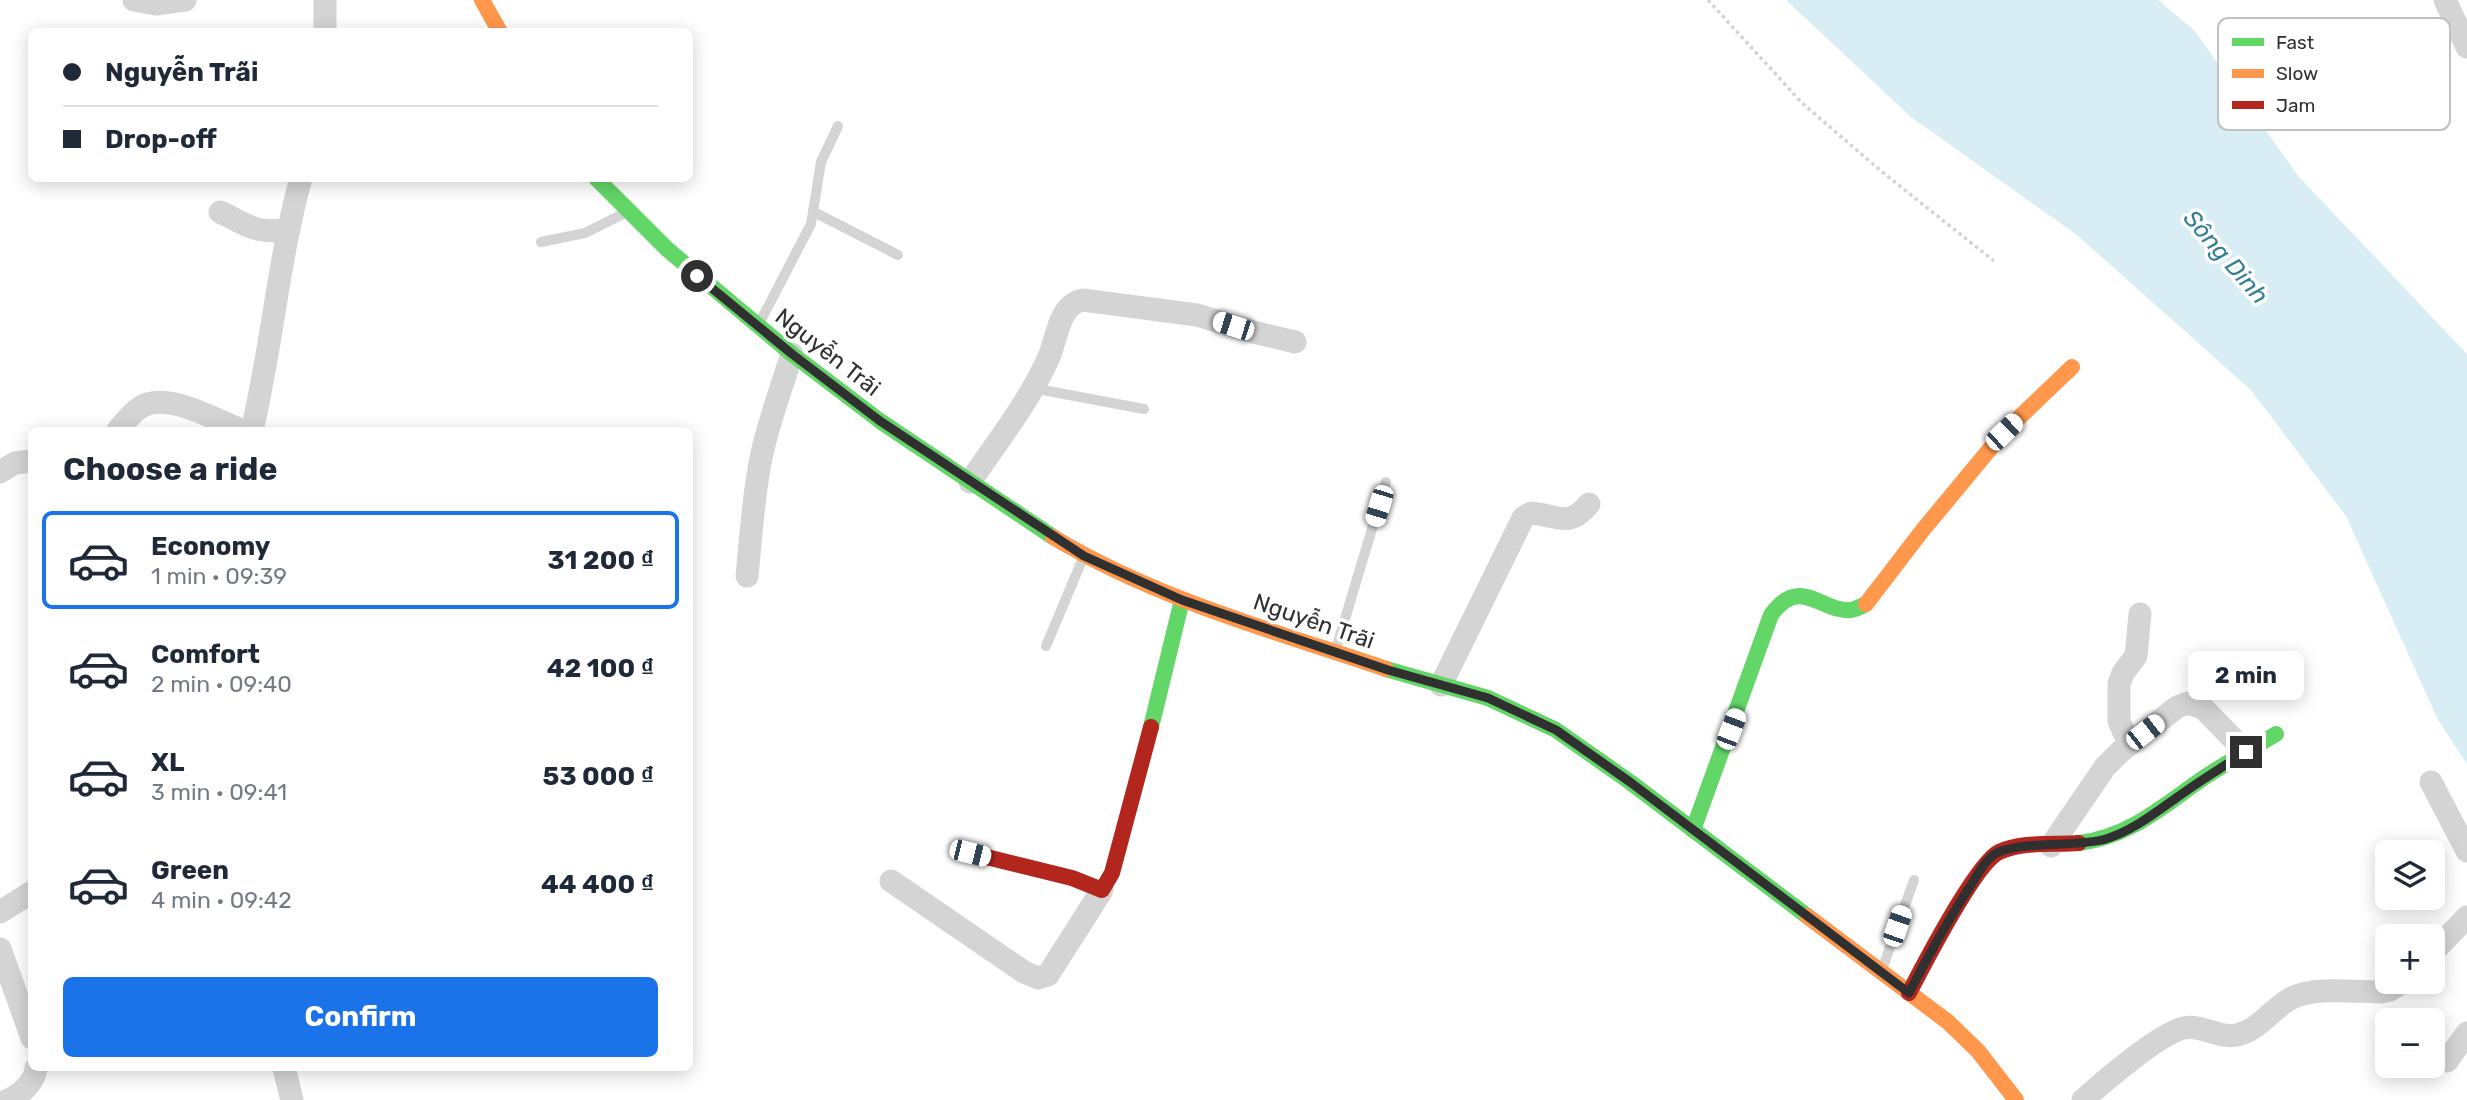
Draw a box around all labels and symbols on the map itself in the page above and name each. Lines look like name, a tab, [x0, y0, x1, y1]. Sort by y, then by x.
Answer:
legend	[2218, 18, 2450, 130]
text: Fast	[2276, 31, 2315, 54]
text: Slow	[2276, 62, 2318, 85]
text: Jam	[2276, 94, 2315, 117]
water label: Sông Dinh	[2178, 204, 2274, 310]
route start	[681, 260, 713, 292]
street label: Nguyễn Trãi	[770, 302, 886, 402]
car	[1210, 310, 1257, 342]
car	[1982, 410, 2027, 454]
car	[1363, 483, 1396, 529]
street label: Nguyễn Trãi	[1250, 587, 1378, 655]
callout: 2 min	[2188, 650, 2304, 700]
car	[1714, 706, 1749, 752]
car	[2122, 711, 2169, 753]
route end	[2230, 736, 2262, 768]
car	[948, 838, 993, 868]
car	[1881, 903, 1914, 949]

